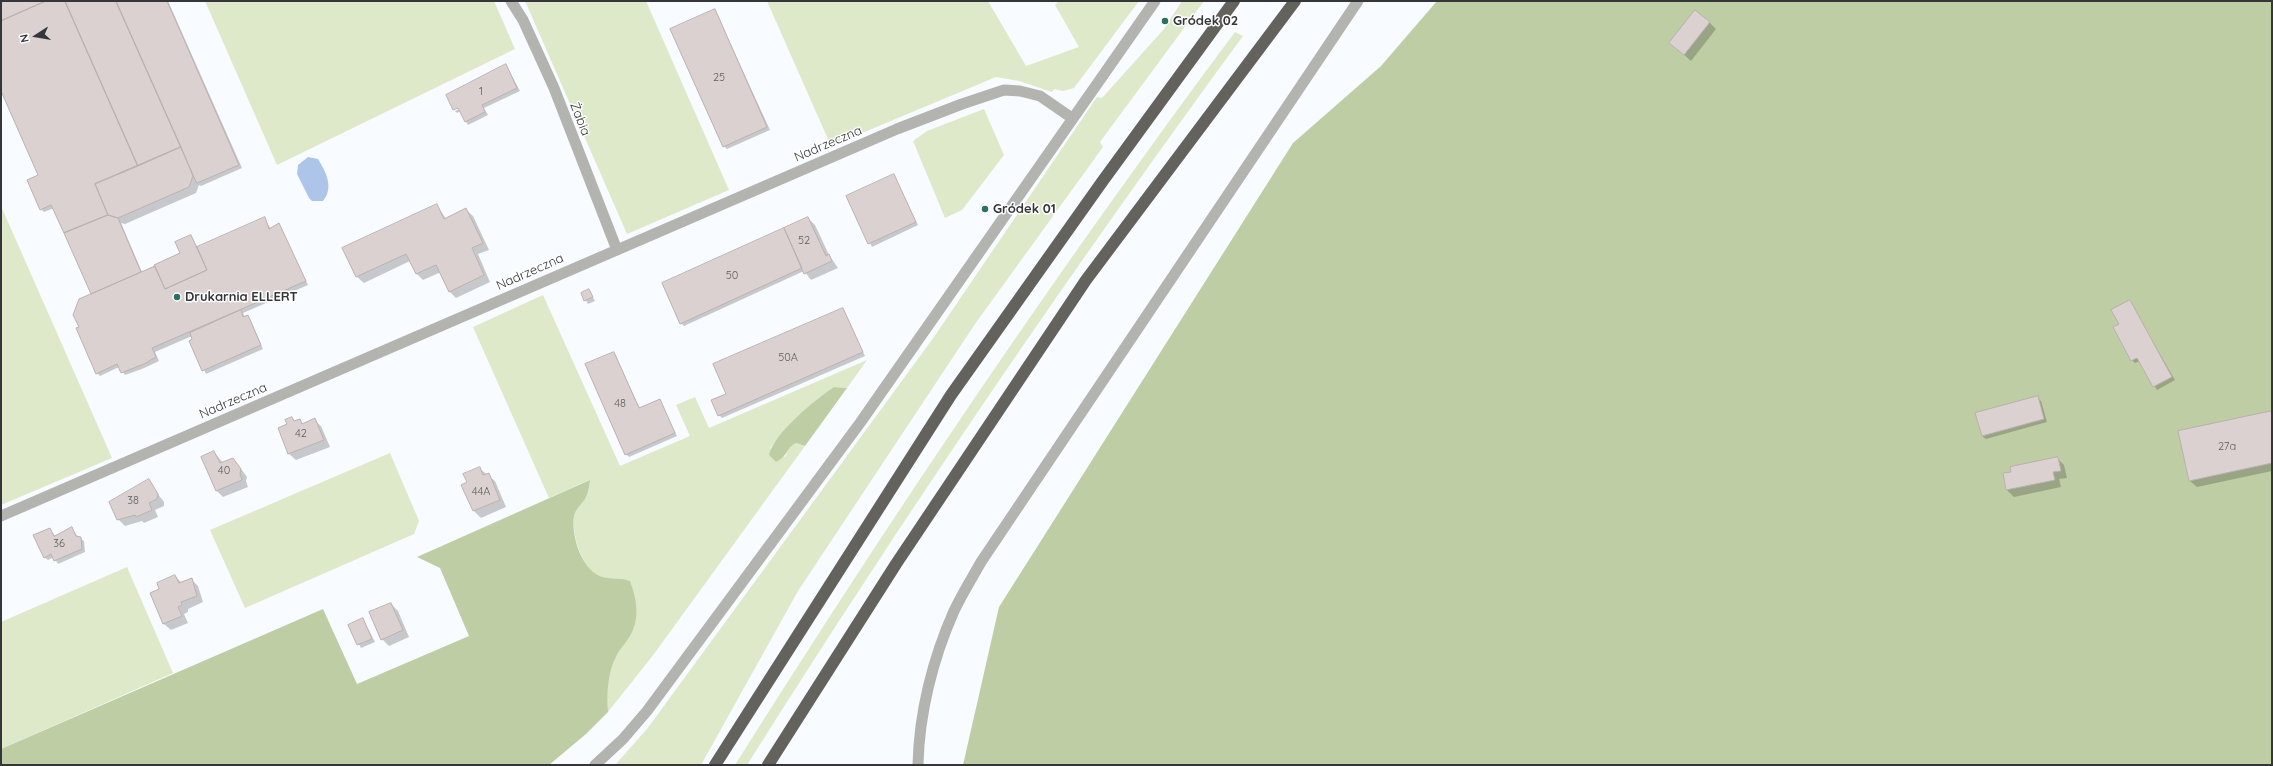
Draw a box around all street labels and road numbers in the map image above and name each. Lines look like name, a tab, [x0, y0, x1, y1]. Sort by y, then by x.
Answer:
street label: Żabia	[566, 100, 594, 138]
street label: Nadrzeczna	[792, 123, 864, 165]
street label: Nadrzeczna	[494, 250, 566, 294]
street label: Nadrzeczna	[197, 380, 269, 422]

